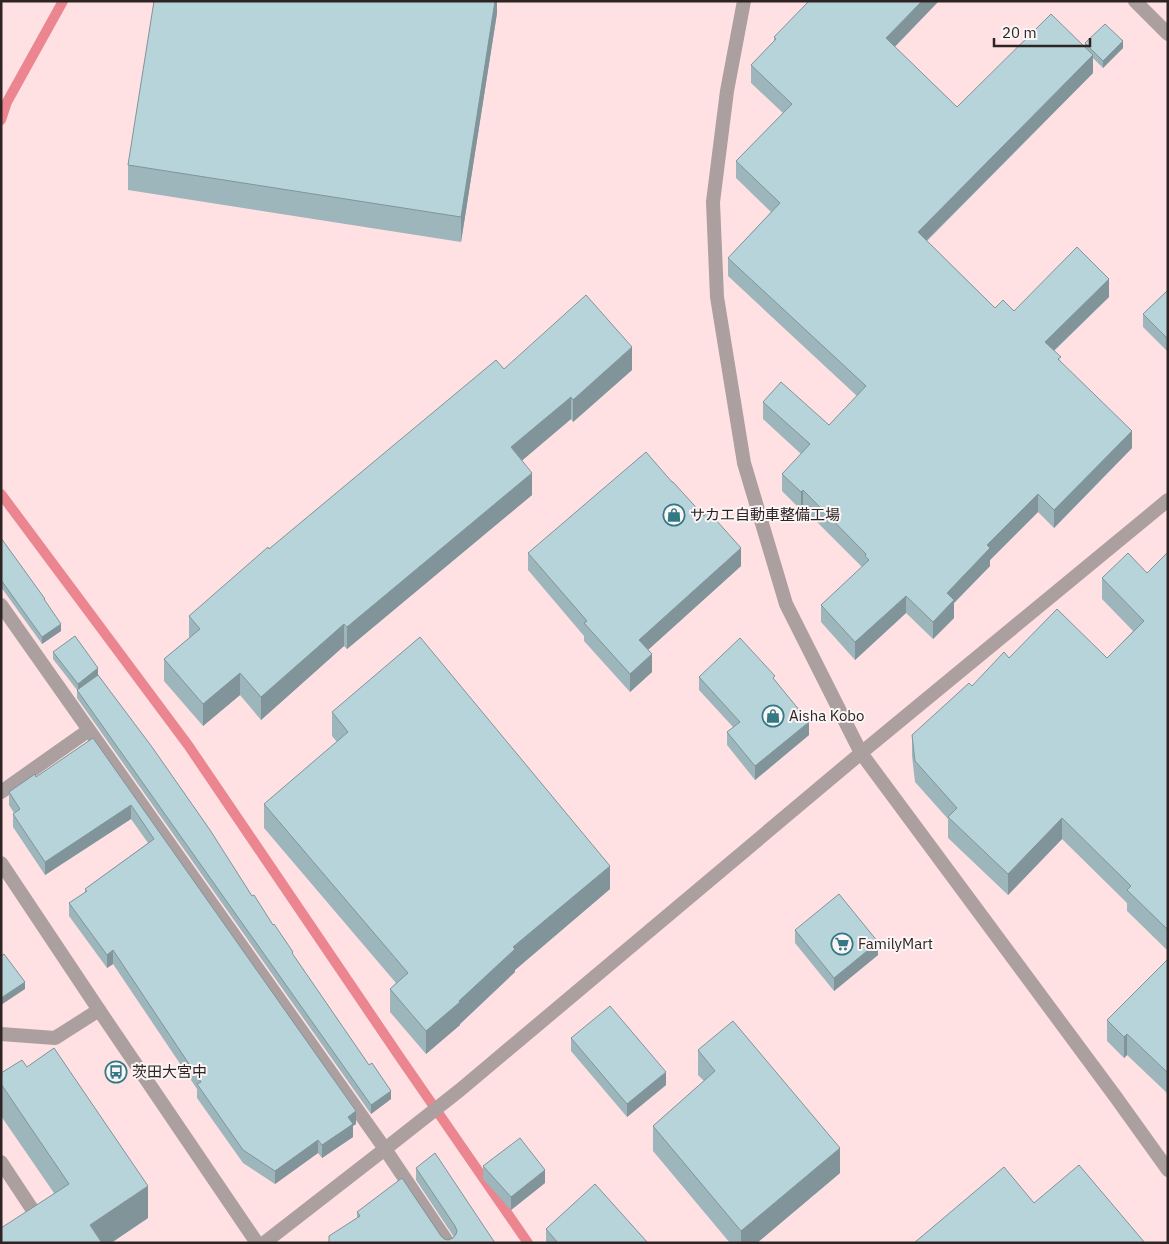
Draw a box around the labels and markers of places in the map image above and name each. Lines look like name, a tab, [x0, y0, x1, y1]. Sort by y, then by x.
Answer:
shop icon: サカエ自動車整備工場	[662, 503, 686, 527]
place label: サカエ自動車整備工場	[690, 505, 840, 524]
shop icon: Aisha Kobo	[761, 704, 785, 728]
place label: Aisha Kobo	[789, 706, 864, 725]
supermarket icon: FamilyMart	[830, 932, 854, 956]
place label: FamilyMart	[858, 934, 933, 953]
bus stop icon: 茨田大宮中	[104, 1060, 128, 1084]
place label: 茨田大宮中	[132, 1062, 207, 1081]

